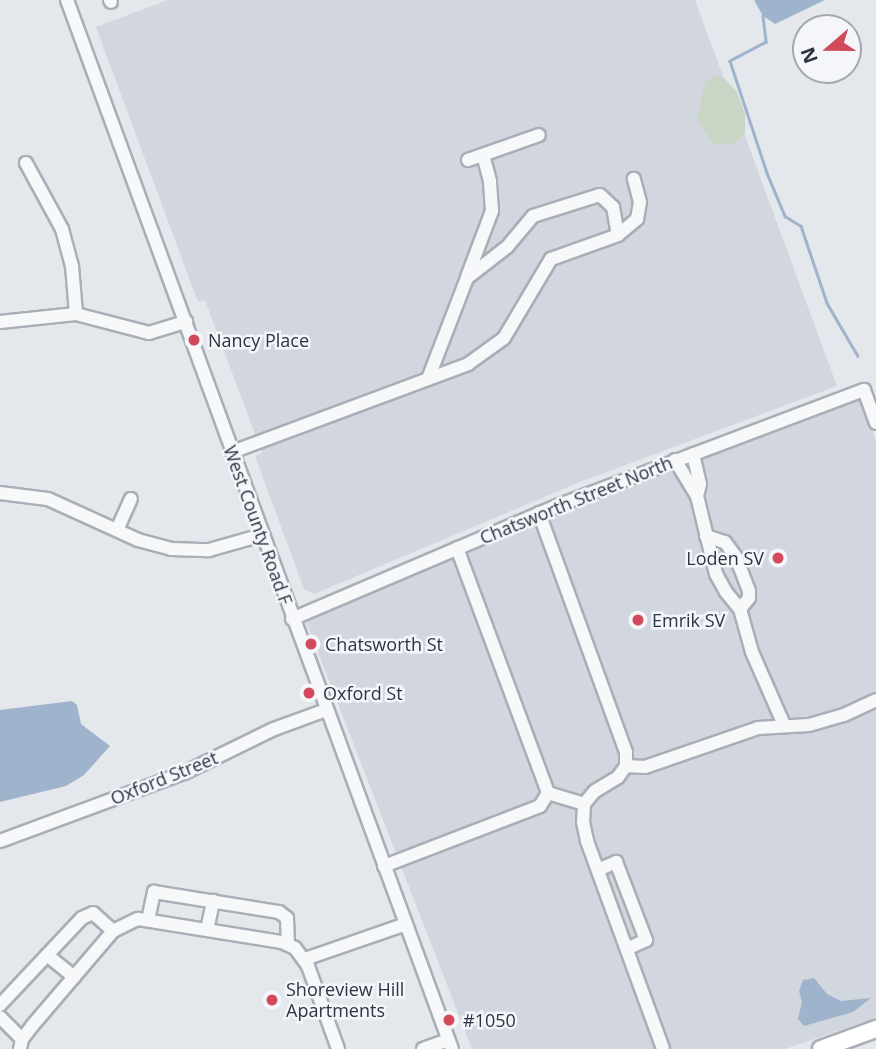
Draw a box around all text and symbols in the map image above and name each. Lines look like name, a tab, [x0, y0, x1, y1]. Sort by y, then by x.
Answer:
north arrow	[792, 14, 862, 84]
text: N	[794, 44, 824, 67]
place label: Nancy Place	[208, 329, 309, 351]
marker: Nancy Place	[186, 332, 202, 348]
street label: West County Road F	[219, 443, 297, 607]
street label: Chatsworth Street North	[477, 451, 675, 549]
place label: Loden SV	[686, 547, 764, 569]
marker: Loden SV	[770, 550, 786, 566]
place label: Emrik SV	[652, 609, 725, 631]
marker: Emrik SV	[630, 612, 646, 628]
place label: Chatsworth St	[325, 633, 443, 655]
marker: Chatsworth St	[303, 636, 319, 652]
place label: Oxford St	[323, 682, 403, 704]
marker: Oxford St	[301, 685, 317, 701]
street label: Oxford Street	[107, 747, 221, 809]
place label: Shoreview Hill Apartments	[286, 979, 404, 1021]
marker: Shoreview Hill Apartments	[264, 992, 280, 1008]
place label: #1050	[463, 1009, 516, 1031]
marker: #1050	[441, 1012, 457, 1028]

